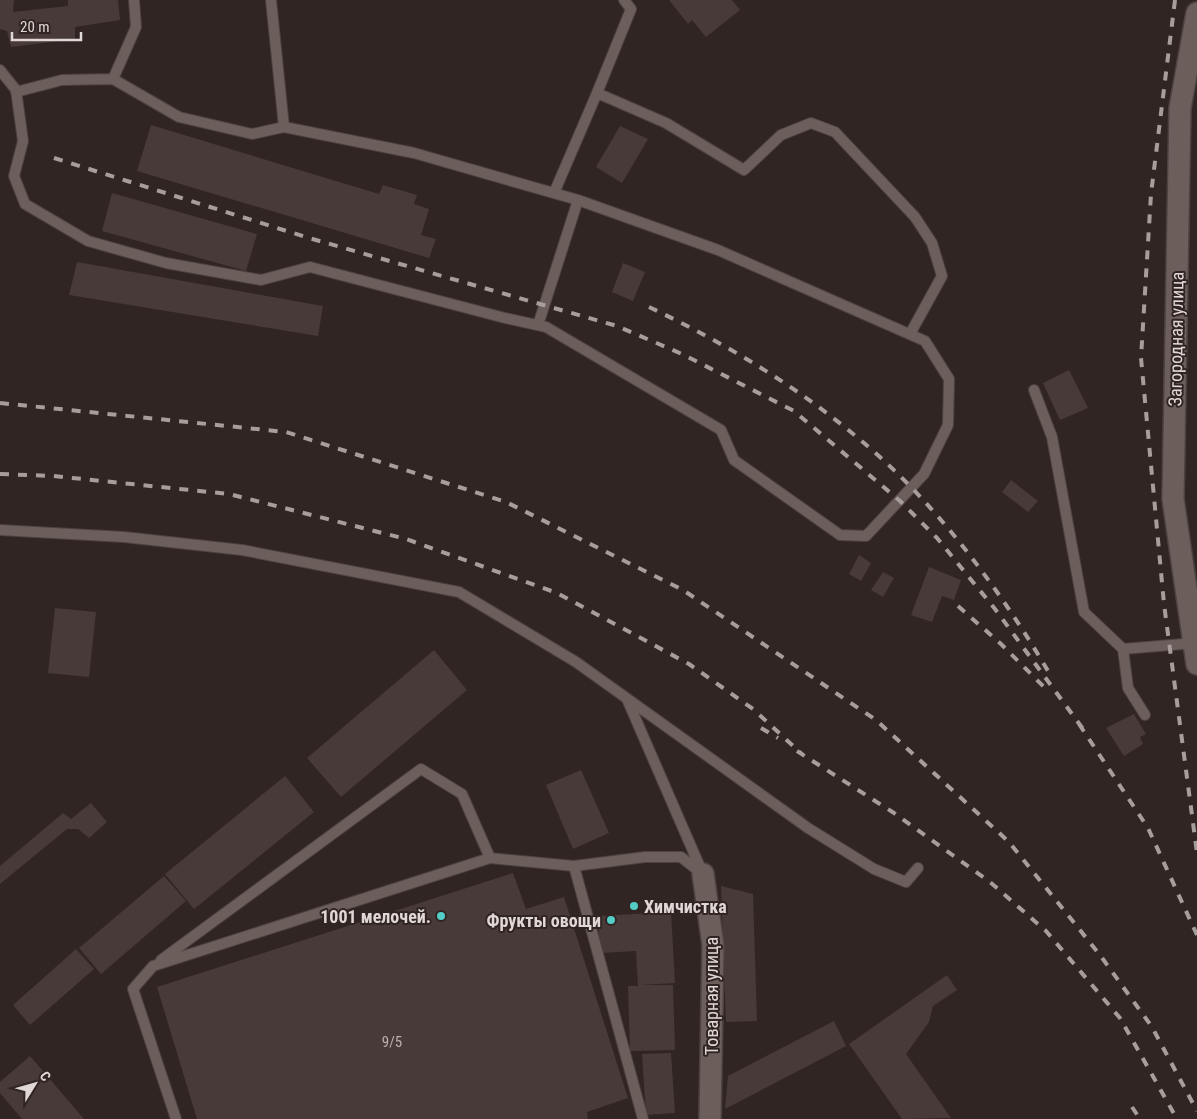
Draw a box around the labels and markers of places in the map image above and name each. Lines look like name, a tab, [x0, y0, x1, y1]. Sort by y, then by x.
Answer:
place label: Химчистка	[644, 896, 727, 917]
marker: Химчистка	[628, 900, 640, 912]
place label: 1001 мелочей.	[320, 906, 431, 927]
marker: 1001 мелочей.	[435, 910, 447, 922]
place label: Фрукты овощи	[486, 910, 601, 931]
marker: Фрукты овощи	[605, 914, 617, 926]

